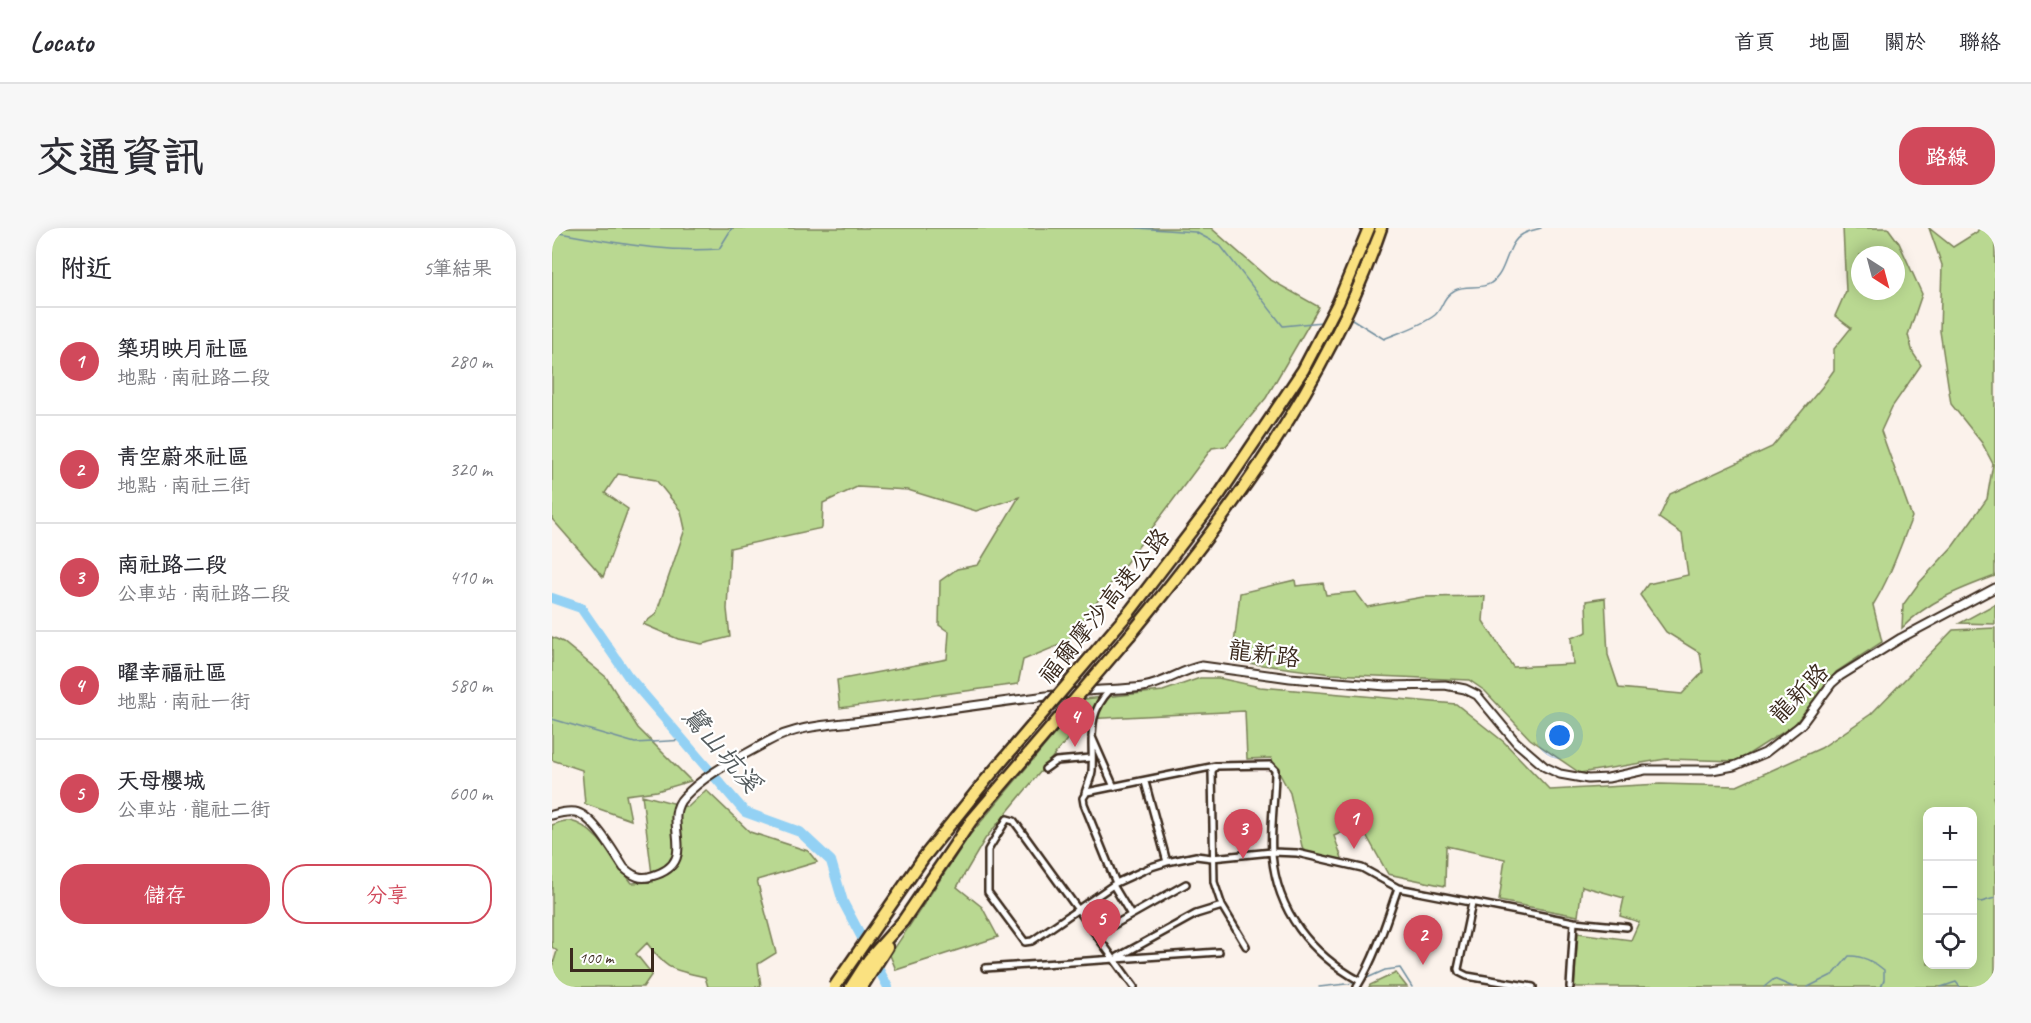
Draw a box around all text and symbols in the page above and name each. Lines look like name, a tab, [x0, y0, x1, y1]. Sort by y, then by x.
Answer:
text: Locato	[30, 24, 93, 59]
text: 首頁	[1734, 29, 1776, 55]
text: 地圖	[1809, 29, 1851, 55]
text: 關於	[1884, 29, 1926, 55]
text: 聯絡	[1959, 29, 2001, 55]
button: 路線	[1899, 127, 1995, 185]
text: 交通資訊	[36, 131, 204, 184]
north arrow	[1851, 246, 1905, 300]
text: 附近	[60, 252, 112, 285]
text: 5筆結果	[423, 256, 492, 281]
text: 築玥映月社區	[117, 335, 249, 363]
text: 1	[75, 349, 84, 374]
text: 280 m	[449, 349, 492, 374]
text: 地點 · 南社路二段	[117, 365, 270, 390]
text: 青空蔚來社區	[117, 443, 249, 471]
text: 2	[75, 457, 84, 482]
text: 320 m	[449, 457, 492, 482]
text: 地點 · 南社三街	[117, 473, 250, 498]
street label: 福爾摩沙高速公路	[1032, 522, 1176, 690]
text: 南社路二段	[117, 551, 227, 579]
text: 3	[75, 565, 84, 590]
text: 410 m	[449, 565, 492, 590]
text: 公車站 · 南社路二段	[117, 581, 290, 606]
street label: 龍新路	[1226, 635, 1302, 673]
street label: 龍新路	[1763, 657, 1835, 729]
text: 曜幸福社區	[117, 659, 227, 687]
text: 4	[75, 673, 84, 698]
text: 580 m	[449, 673, 492, 698]
text: 地點 · 南社一街	[117, 689, 250, 714]
pin: 4	[1056, 698, 1094, 747]
water label: 鷺山坑溪	[675, 699, 769, 801]
your location	[1545, 721, 1574, 750]
text: 天母櫻城	[117, 767, 205, 795]
text: 5	[75, 781, 84, 806]
text: 600 m	[449, 781, 492, 806]
text: 公車站 · 龍社二街	[117, 797, 270, 822]
pin: 1	[1334, 800, 1374, 849]
map controls	[1923, 807, 1977, 969]
button: +	[1923, 807, 1977, 861]
pin: 3	[1224, 810, 1262, 859]
button: −	[1923, 861, 1977, 915]
button: 儲存	[60, 864, 270, 924]
button: 分享	[282, 864, 492, 924]
pin: 5	[1082, 900, 1120, 949]
button: locate	[1923, 915, 1977, 969]
pin: 2	[1404, 916, 1442, 965]
scale bar	[570, 945, 654, 972]
text: 100 m	[579, 948, 613, 968]

